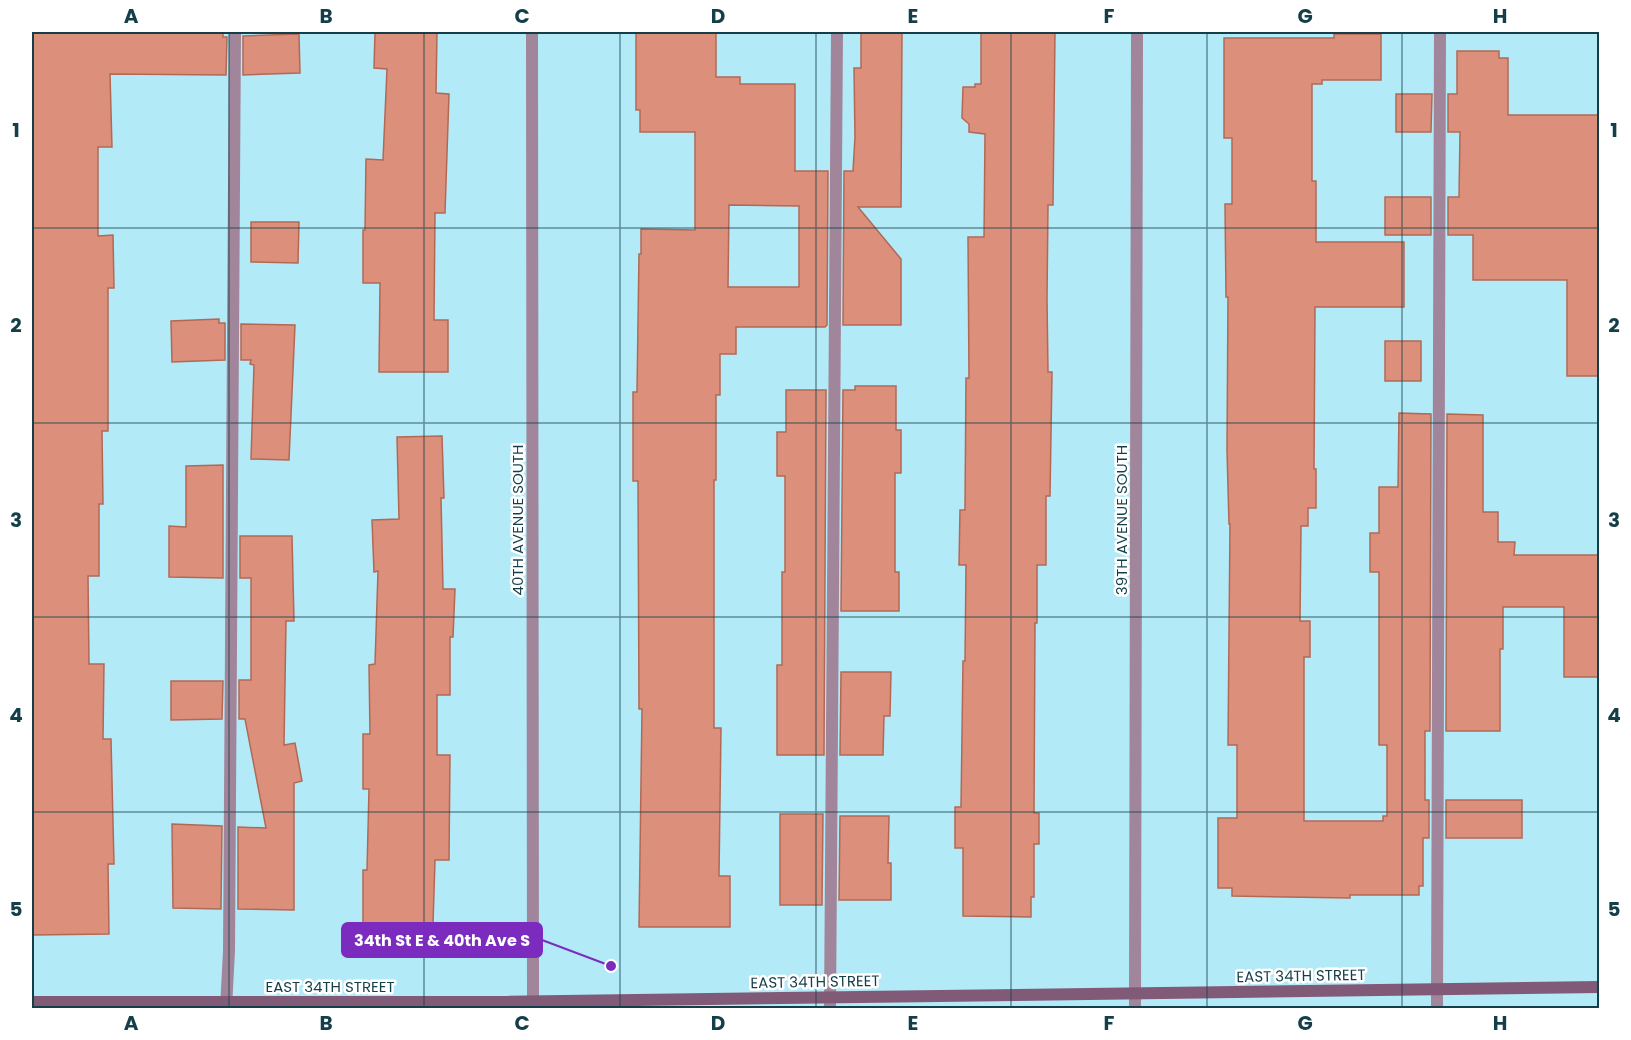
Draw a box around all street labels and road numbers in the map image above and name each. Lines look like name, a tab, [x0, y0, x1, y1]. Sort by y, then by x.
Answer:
street label: 40TH AVENUE SOUTH	[507, 445, 528, 595]
street label: 39TH AVENUE SOUTH	[1111, 445, 1132, 595]
street label: EAST 34TH STREET	[1236, 964, 1366, 987]
street label: EAST 34TH STREET	[750, 970, 880, 993]
street label: EAST 34TH STREET	[265, 976, 395, 997]

